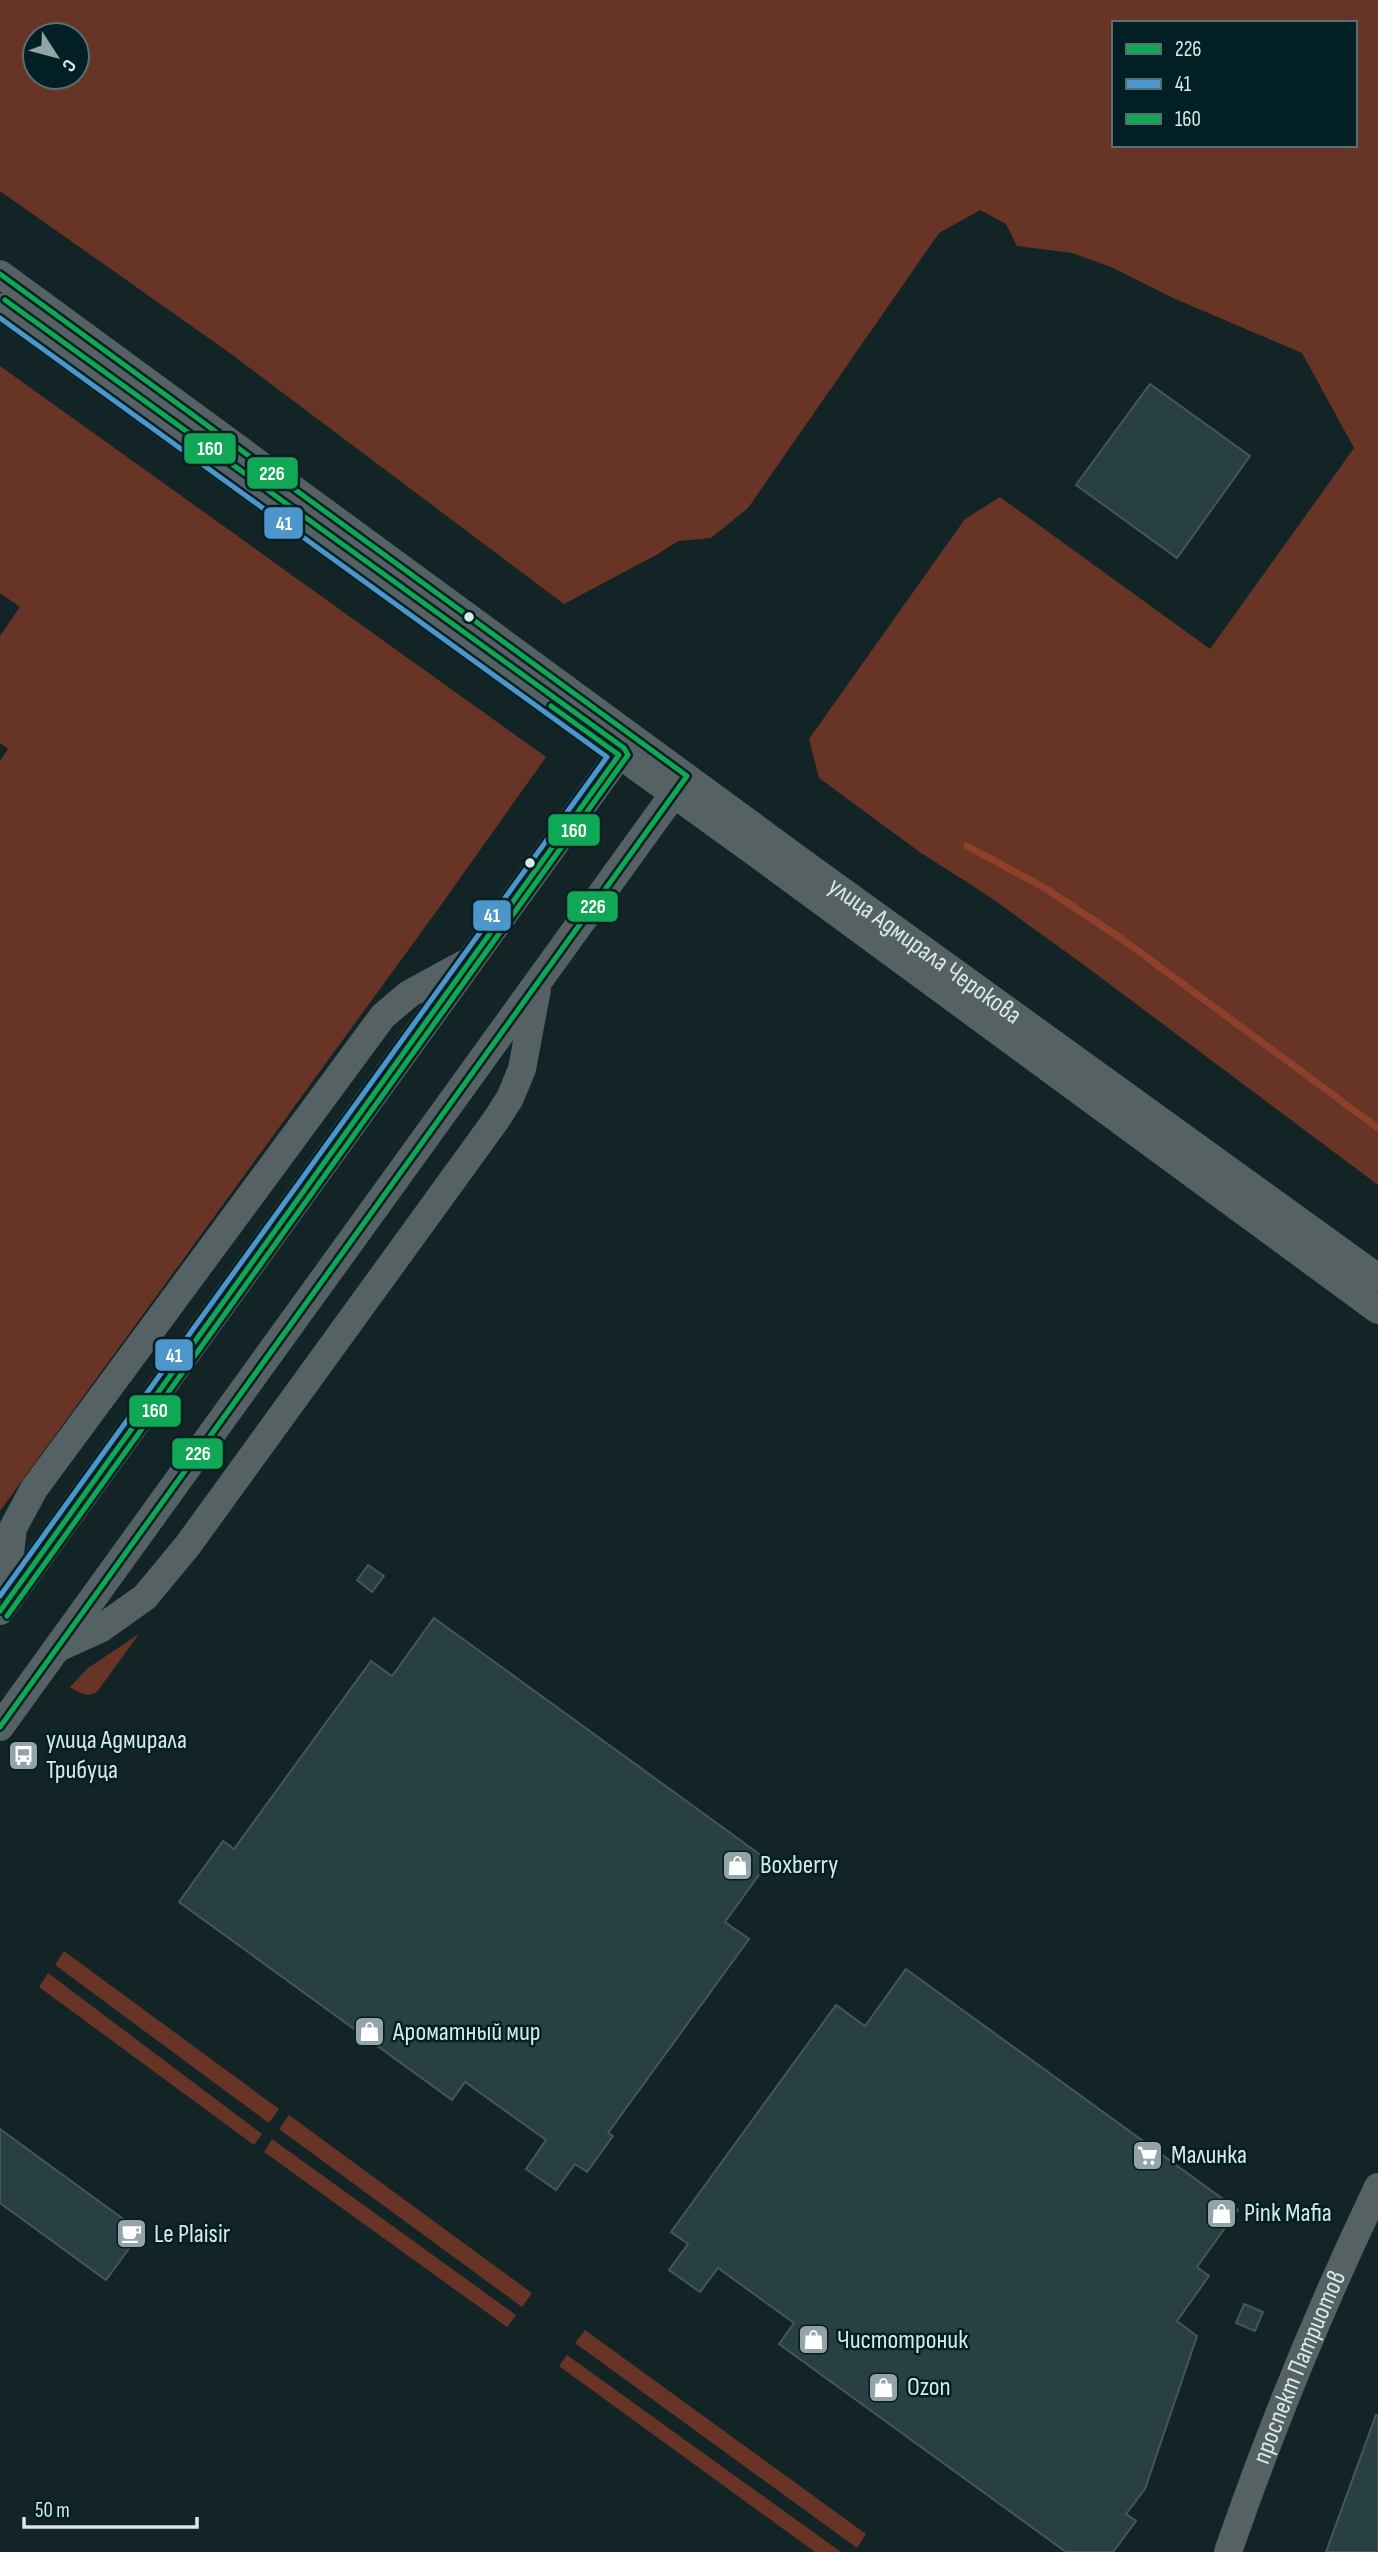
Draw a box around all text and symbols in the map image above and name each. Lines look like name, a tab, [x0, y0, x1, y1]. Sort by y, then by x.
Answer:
north arrow	[21, 21, 91, 91]
legend	[1112, 21, 1357, 147]
text: 226	[1175, 37, 1202, 62]
text: С	[56, 54, 81, 76]
text: 41	[1175, 72, 1192, 97]
text: 160	[1175, 107, 1201, 132]
line badge: 160	[183, 432, 237, 465]
text: 160	[197, 438, 223, 461]
line badge: 226	[246, 456, 299, 490]
text: 226	[259, 463, 285, 486]
line badge: 41	[263, 506, 304, 540]
text: 41	[276, 513, 293, 536]
unlabelled marker	[462, 610, 476, 624]
line badge: 160	[547, 813, 601, 847]
text: 160	[561, 820, 587, 843]
unlabelled marker	[523, 856, 537, 870]
street label: улица Адмирала Черокова	[822, 871, 1028, 1031]
line badge: 226	[566, 890, 619, 923]
text: 226	[580, 896, 606, 919]
line badge: 41	[472, 899, 512, 932]
text: 41	[484, 905, 501, 928]
line badge: 41	[154, 1338, 194, 1372]
text: 41	[166, 1345, 183, 1368]
line badge: 160	[128, 1394, 182, 1428]
text: 160	[142, 1400, 168, 1423]
line badge: 226	[171, 1437, 224, 1470]
text: 226	[185, 1443, 211, 1466]
place label: улица Адмирала Трибуца	[46, 1725, 187, 1786]
bus stop icon: улица Адмирала Трибуца	[6, 1738, 40, 1772]
shop icon: Boxberry	[720, 1848, 754, 1882]
place label: Boxberry	[760, 1850, 838, 1881]
shop icon: Ароматный мир	[353, 2015, 387, 2049]
place label: Ароматный мир	[392, 2017, 541, 2048]
supermarket icon: Малинка	[1131, 2138, 1165, 2172]
place label: Малинка	[1171, 2140, 1247, 2171]
shop icon: Pink Mafia	[1204, 2196, 1238, 2230]
place label: Pink Mafia	[1244, 2198, 1332, 2229]
cafe icon: Le Plaisir	[114, 2217, 148, 2251]
place label: Le Plaisir	[154, 2219, 231, 2250]
street label: проспект Патриотов	[1246, 2266, 1353, 2468]
shop icon: Чистотроник	[797, 2323, 831, 2357]
place label: Чистотроник	[837, 2325, 968, 2356]
shop icon: Ozon	[867, 2370, 901, 2404]
place label: Ozon	[907, 2372, 951, 2403]
scale bar	[24, 2486, 198, 2530]
text: 50 m	[35, 2498, 70, 2523]

